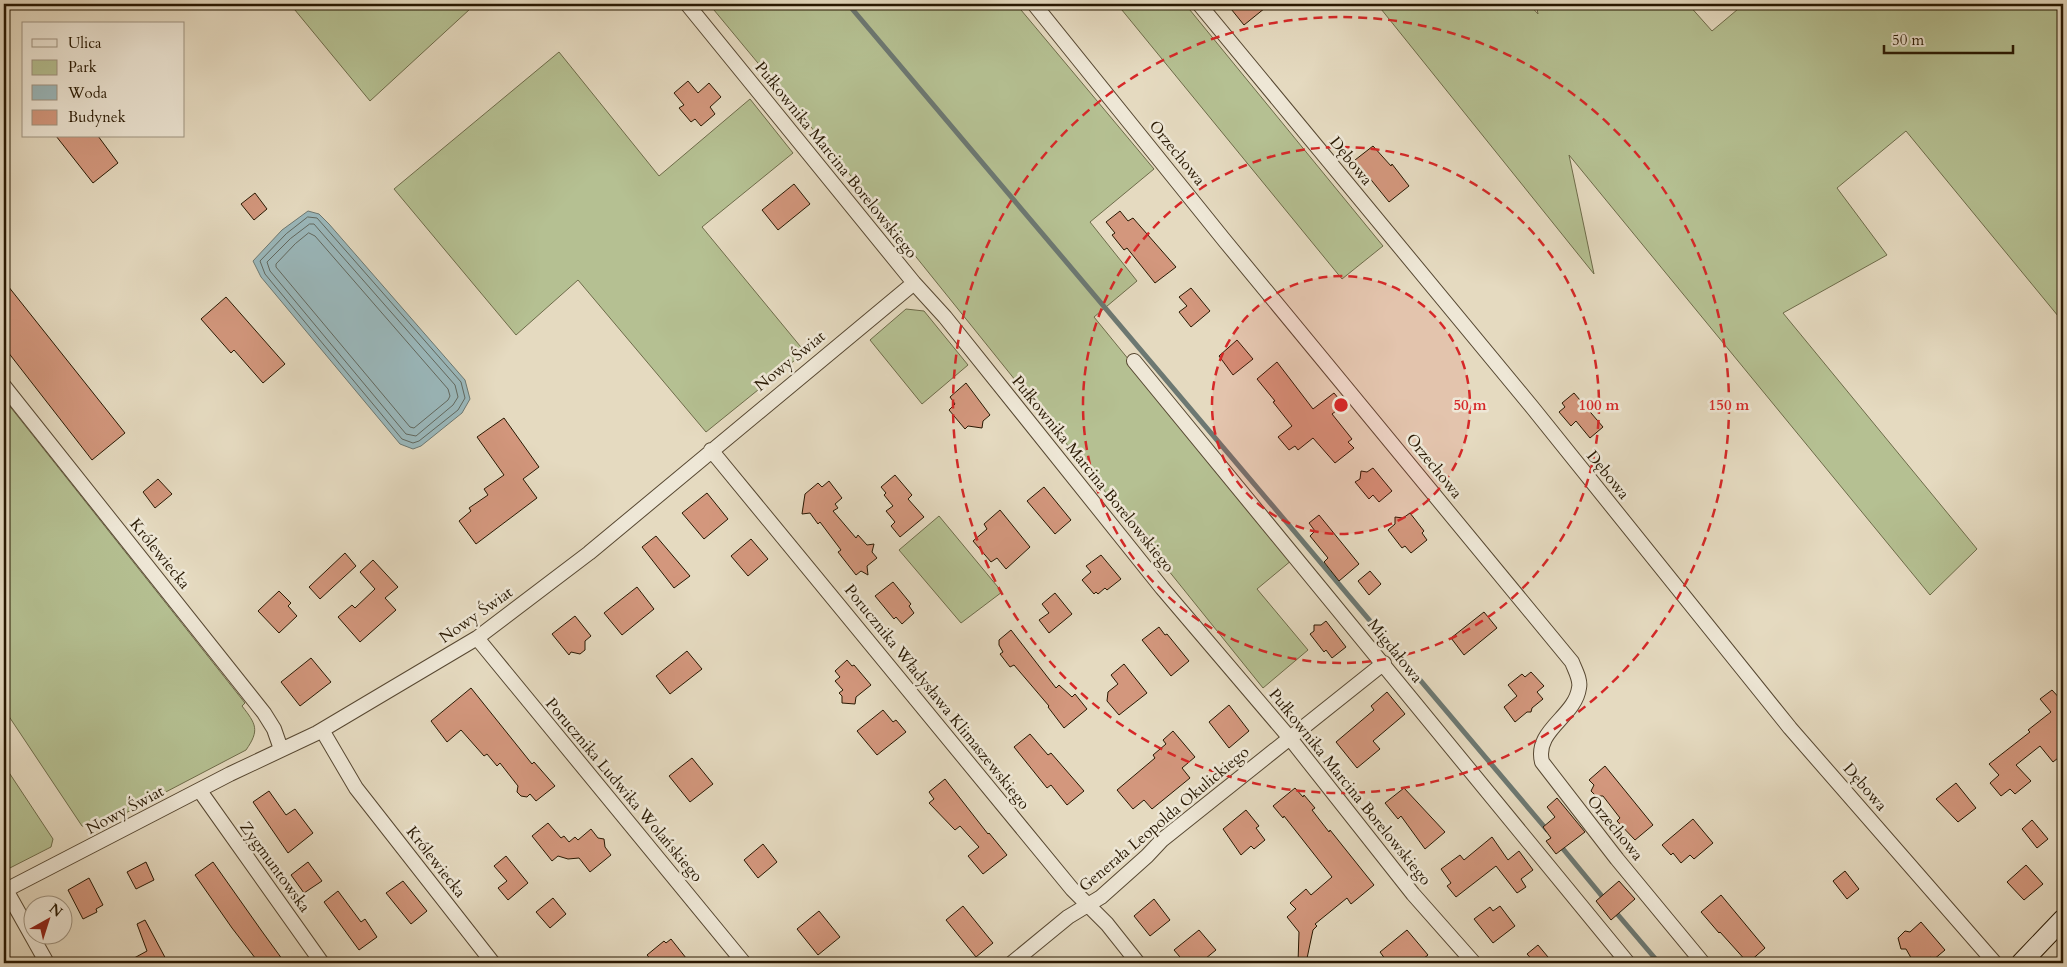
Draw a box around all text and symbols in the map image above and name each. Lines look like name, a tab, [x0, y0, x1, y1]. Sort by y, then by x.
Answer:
legend	[22, 22, 185, 138]
scale bar	[1884, 22, 2013, 54]
text: 50 m	[1892, 30, 1924, 50]
text: Ulica	[68, 33, 102, 53]
text: Park	[68, 57, 97, 77]
street label: Pułkownika Marcina Borelowskiego	[750, 57, 923, 263]
text: Woda	[67, 83, 108, 103]
text: Budynek	[68, 107, 126, 127]
street label: Orzechowa	[1144, 116, 1210, 191]
street label: Dębowa	[1324, 132, 1378, 190]
street label: Nowy Świat	[750, 326, 830, 396]
street label: Pułkownika Marcina Borelowskiego	[1007, 371, 1180, 577]
text: 50 m	[1453, 395, 1487, 415]
text: 100 m	[1579, 395, 1620, 415]
text: 150 m	[1709, 395, 1750, 415]
centre of rings	[1332, 396, 1350, 414]
street label: Orzechowa	[1401, 429, 1467, 504]
street label: Dębowa	[1581, 446, 1635, 504]
street label: Królewiecka	[125, 514, 195, 594]
street label: Porucznika Władysława Klimaszewskiego	[839, 580, 1035, 815]
street label: Nowy Świat	[435, 582, 517, 648]
street label: Migdałowa	[1362, 614, 1428, 688]
street label: Pułkownika Marcina Borelowskiego	[1264, 684, 1437, 890]
street label: Porucznika Ludwika Wolańskiego	[540, 693, 708, 887]
street label: Generała Leopolda Okulickiego	[1074, 741, 1254, 897]
street label: Dębowa	[1838, 758, 1892, 816]
street label: Nowy Świat	[82, 780, 168, 840]
street label: Orzechowa	[1582, 791, 1648, 866]
street label: Zygmuntowska	[234, 817, 316, 917]
street label: Królewiecka	[401, 822, 471, 902]
north arrow	[22, 894, 72, 944]
text: N	[45, 899, 67, 921]

